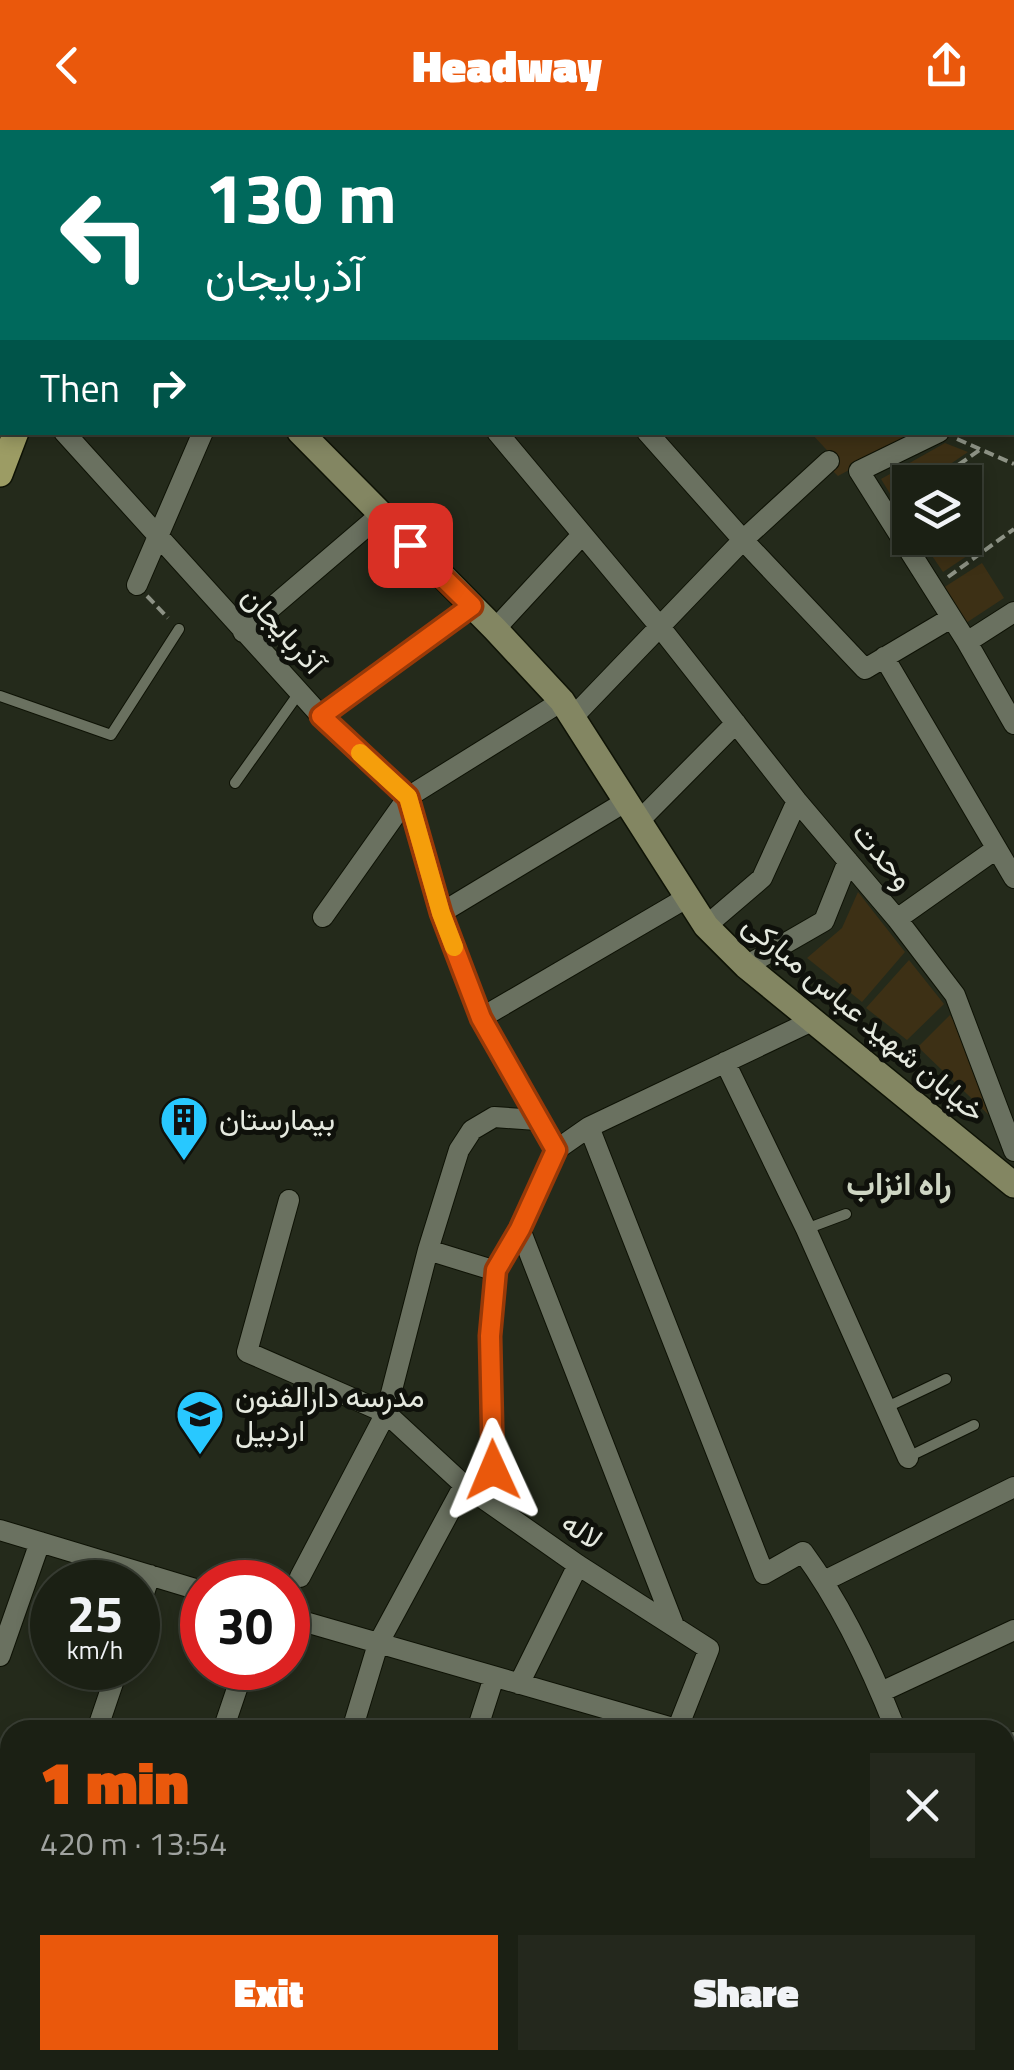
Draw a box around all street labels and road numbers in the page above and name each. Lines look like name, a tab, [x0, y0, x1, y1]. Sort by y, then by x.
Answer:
street label: آذربایجان	[231, 575, 337, 685]
street label: وحدت	[842, 812, 926, 899]
street label: خیابان شهید عباس مبارکی	[733, 902, 996, 1133]
street label: لاله	[552, 1500, 613, 1561]

